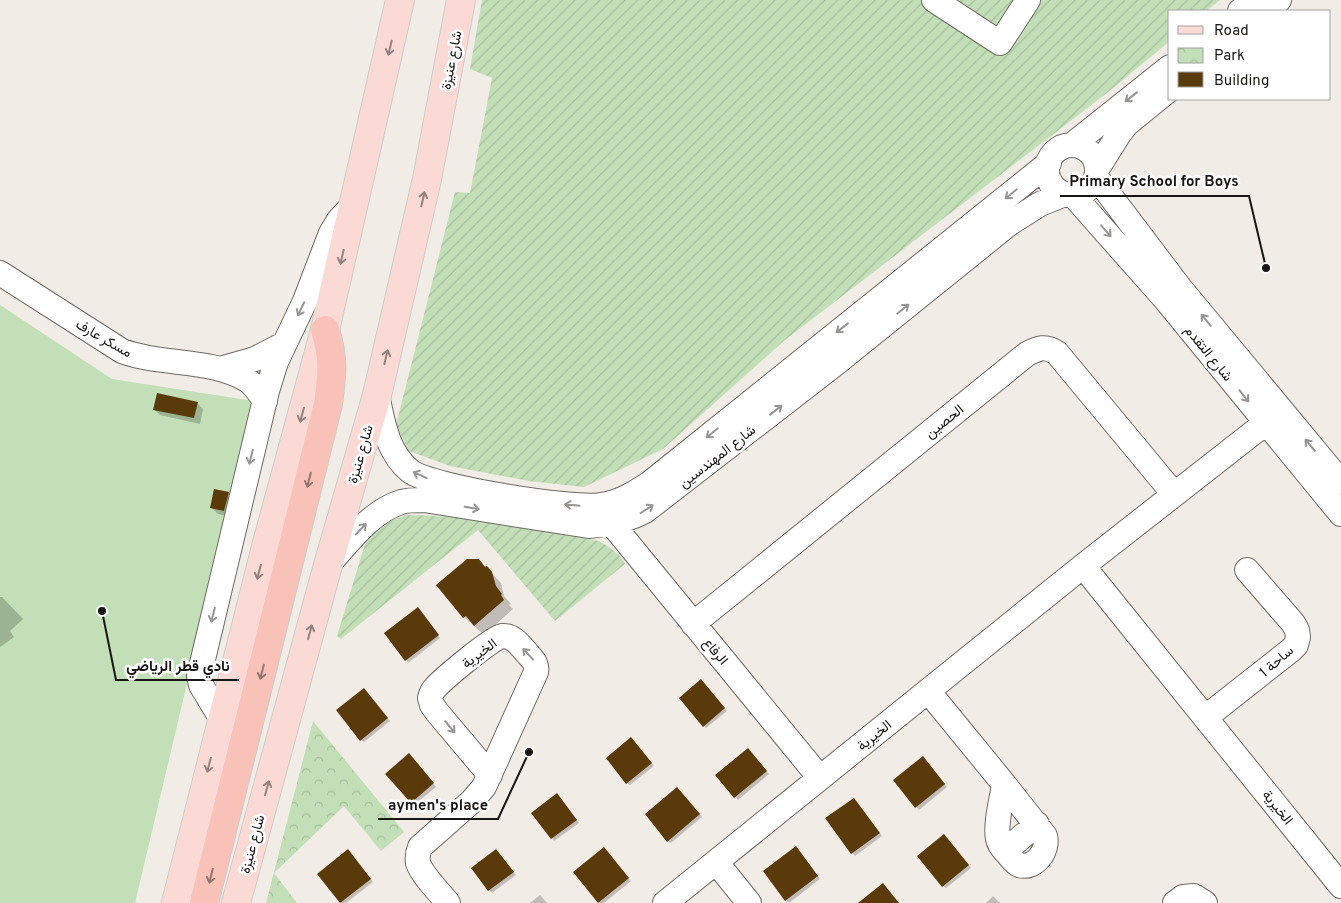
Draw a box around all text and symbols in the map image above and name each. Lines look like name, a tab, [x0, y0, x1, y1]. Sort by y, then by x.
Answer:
legend	[1168, 10, 1331, 100]
text: Road	[1214, 22, 1249, 41]
street label: شارع عنيزة	[438, 29, 468, 91]
one-way arrow	[385, 39, 394, 55]
text: Park	[1214, 47, 1245, 66]
text: Building	[1214, 72, 1269, 91]
one-way arrow	[1124, 92, 1138, 102]
callout: Primary School for Boys	[1060, 166, 1249, 196]
text: Primary School for Boys	[1069, 173, 1239, 192]
one-way arrow	[1005, 188, 1018, 199]
one-way arrow	[419, 191, 428, 207]
one-way arrow	[1100, 224, 1111, 237]
one-way arrow	[337, 249, 346, 265]
one-way arrow	[296, 301, 306, 316]
one-way arrow	[896, 303, 909, 314]
one-way arrow	[1200, 314, 1211, 327]
street label: مسكر عارف	[72, 316, 134, 362]
one-way arrow	[836, 323, 849, 334]
street label: شارع التقدم	[1179, 323, 1235, 386]
one-way arrow	[382, 349, 391, 365]
one-way arrow	[1238, 389, 1249, 402]
street label: الحصين	[922, 402, 968, 443]
one-way arrow	[769, 405, 782, 416]
one-way arrow	[297, 406, 306, 422]
street label: شارع المهندسين	[676, 422, 760, 493]
street label: شارع عنيزة	[345, 423, 379, 486]
one-way arrow	[705, 428, 718, 439]
one-way arrow	[1304, 439, 1315, 452]
one-way arrow	[246, 449, 255, 465]
one-way arrow	[413, 470, 428, 480]
one-way arrow	[304, 472, 313, 488]
one-way arrow	[564, 500, 580, 510]
one-way arrow	[464, 503, 480, 513]
one-way arrow	[640, 504, 654, 514]
one-way arrow	[355, 523, 367, 536]
one-way arrow	[254, 563, 264, 579]
one-way arrow	[207, 607, 217, 623]
one-way arrow	[306, 624, 315, 640]
street label: الرفاع	[698, 635, 731, 669]
street label: الخيرية	[459, 636, 501, 673]
street label: ساحة 1	[1256, 643, 1298, 682]
one-way arrow	[522, 648, 534, 661]
callout: نادي قطر الرياضي	[116, 650, 239, 680]
text: نادي قطر الرياضي	[126, 658, 230, 679]
one-way arrow	[257, 663, 266, 679]
street label: الخيرية	[854, 717, 896, 755]
one-way arrow	[444, 720, 455, 733]
one-way arrow	[204, 757, 213, 773]
one-way arrow	[263, 781, 272, 797]
street label: الخيرية	[1258, 787, 1296, 829]
callout: aymen's place	[378, 789, 498, 819]
text: aymen's place	[388, 797, 488, 816]
street label: شارع عنيزة	[237, 813, 270, 876]
one-way arrow	[206, 867, 215, 883]

